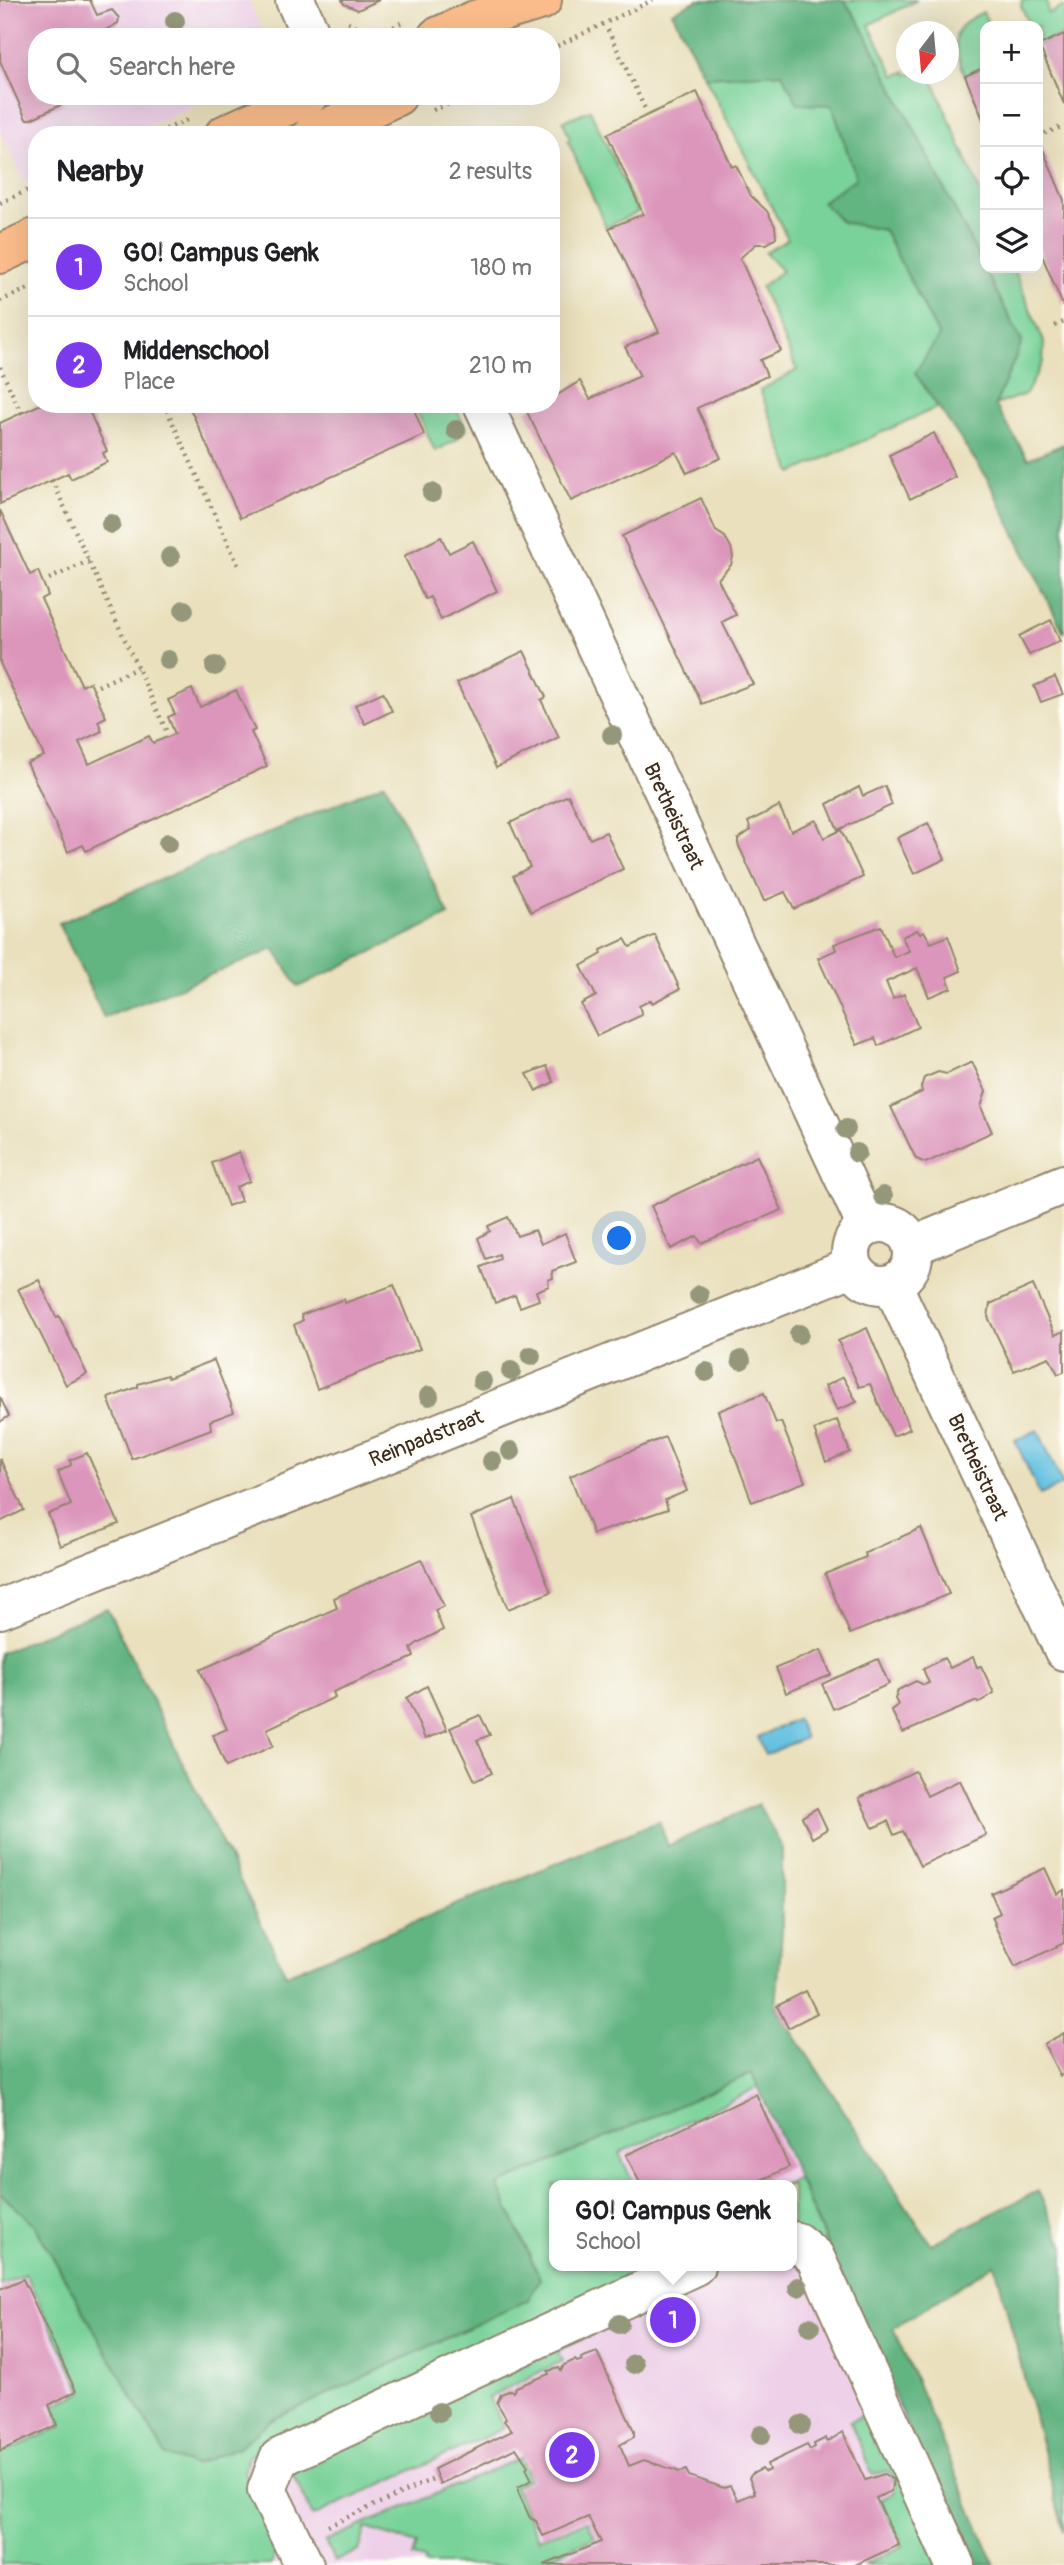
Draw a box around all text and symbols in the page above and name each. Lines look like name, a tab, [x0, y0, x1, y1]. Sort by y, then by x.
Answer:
north arrow	[896, 21, 959, 84]
map controls	[980, 21, 1043, 273]
button: +	[980, 21, 1043, 84]
search box	[28, 28, 560, 105]
icon: search	[52, 48, 90, 86]
text: Search here	[108, 51, 235, 83]
button: −	[980, 84, 1043, 147]
button: locate	[980, 147, 1043, 210]
text: Nearby	[56, 153, 143, 190]
text: 2 results	[449, 157, 532, 186]
button: layers	[980, 210, 1043, 273]
text: GO! Campus Genk	[123, 237, 319, 269]
text: 1	[75, 253, 84, 282]
text: 180 m	[470, 253, 532, 282]
text: School	[123, 269, 189, 298]
text: Middenschool	[123, 335, 270, 367]
text: 2	[73, 351, 85, 380]
text: 210 m	[469, 351, 532, 380]
text: Place	[123, 367, 175, 396]
street label: Bretheistraat	[637, 759, 710, 874]
your location	[602, 1221, 636, 1255]
street label: Reinpadstraat	[365, 1403, 488, 1474]
street label: Bretheistraat	[941, 1410, 1014, 1525]
popup	[549, 2180, 797, 2271]
text: GO! Campus Genk	[575, 2195, 771, 2227]
text: School	[575, 2227, 641, 2256]
pin: 1	[650, 2294, 696, 2346]
pin: 2	[549, 2429, 595, 2481]

